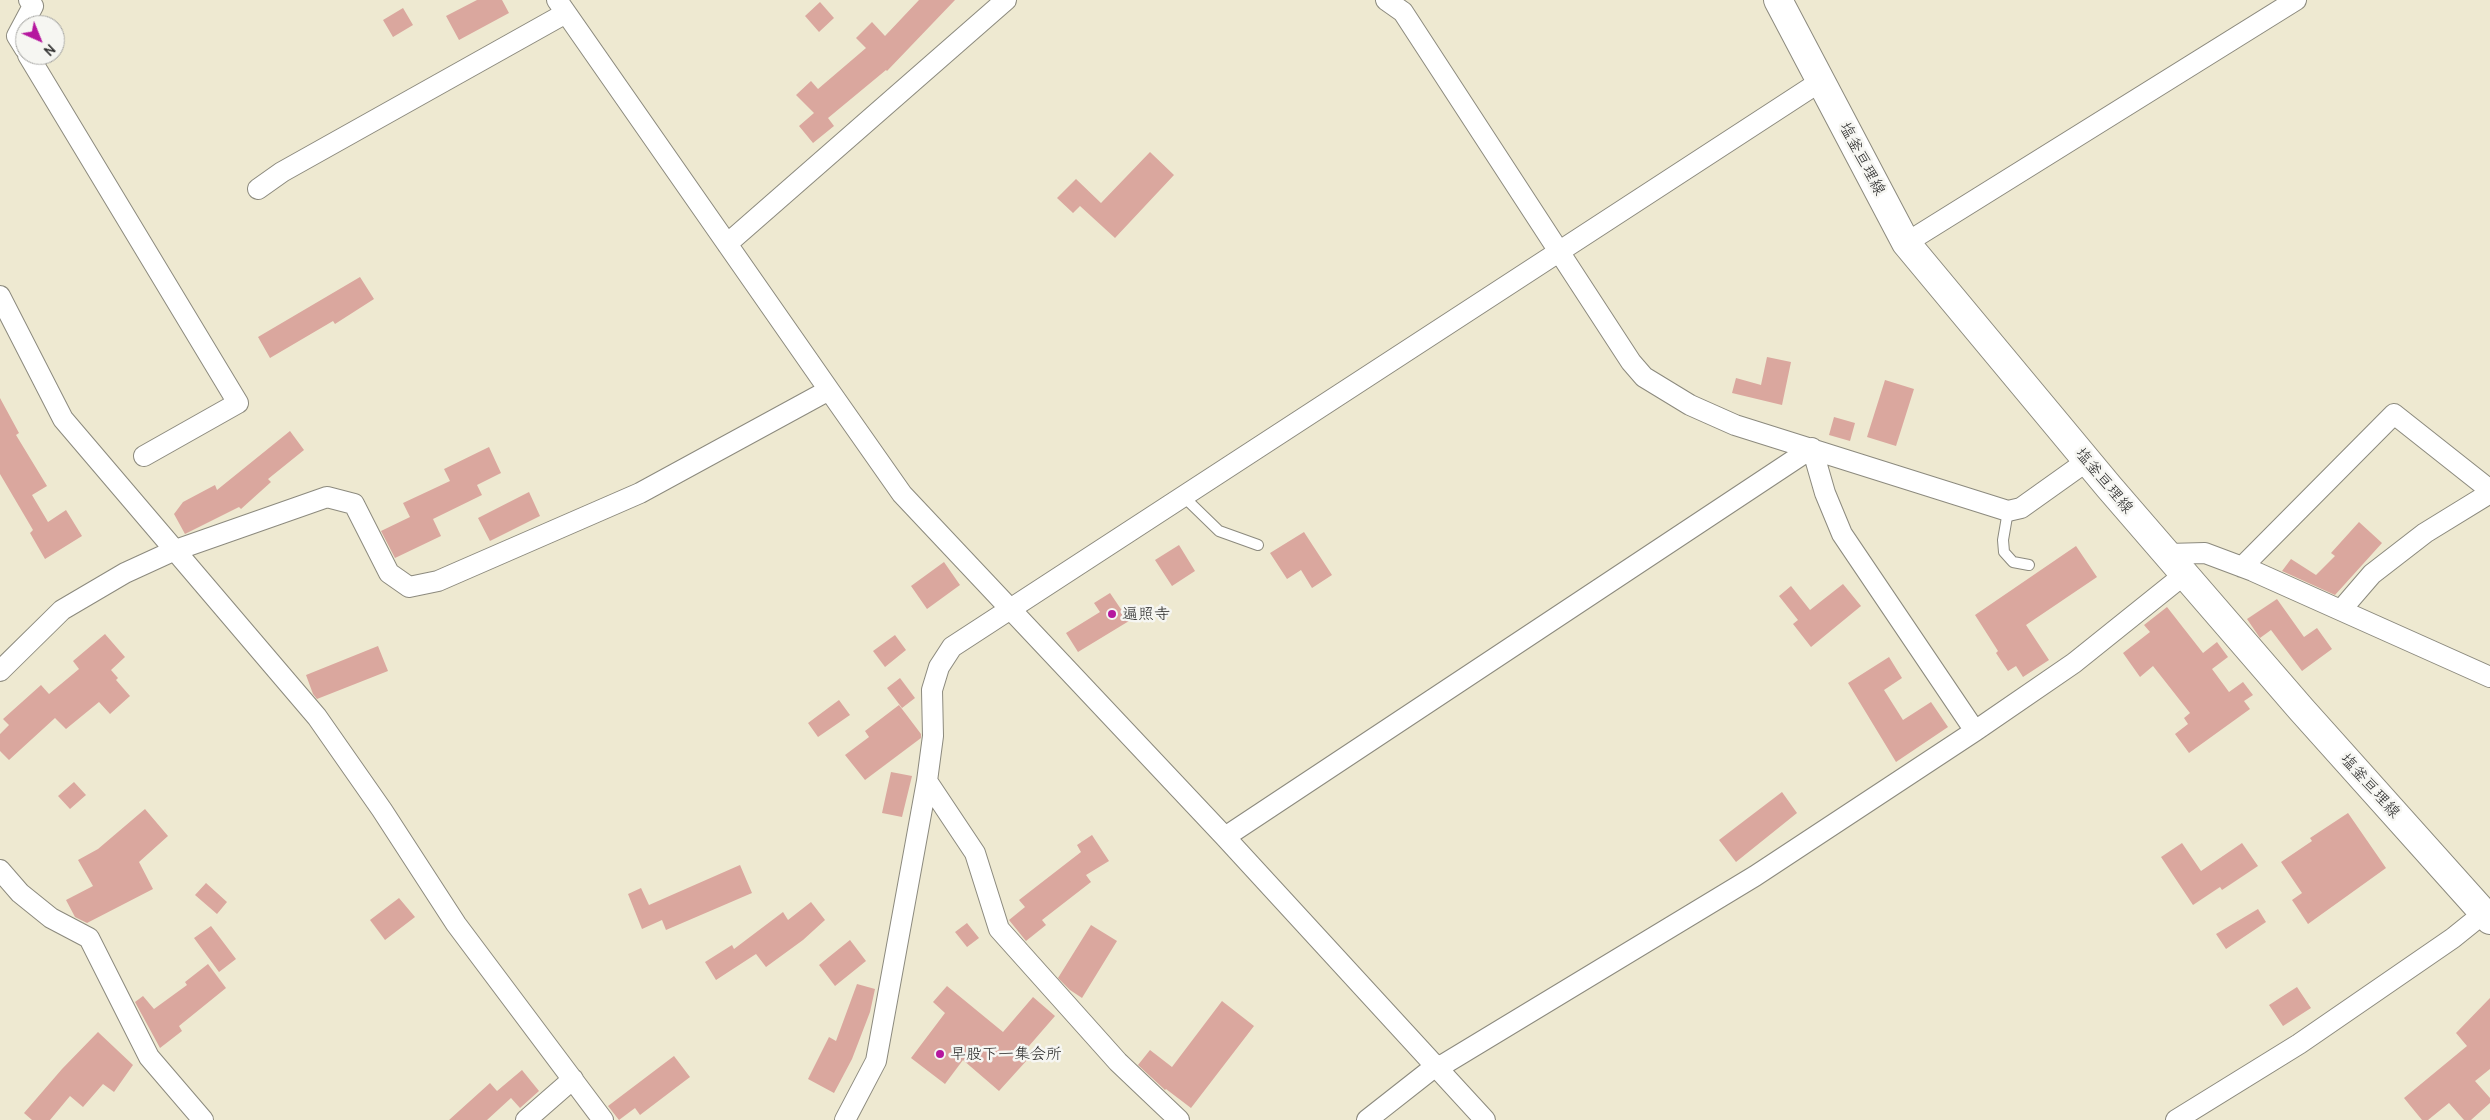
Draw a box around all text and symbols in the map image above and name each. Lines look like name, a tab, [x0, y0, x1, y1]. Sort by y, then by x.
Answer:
north arrow	[15, 15, 65, 65]
text: N	[40, 40, 59, 60]
street label: 塩釜亘理線	[1835, 119, 1889, 199]
street label: 塩釜亘理線	[2071, 444, 2137, 518]
place label: 遍照寺	[1122, 604, 1170, 624]
marker: 遍照寺	[1106, 608, 1118, 620]
street label: 塩釜亘理線	[2336, 750, 2404, 822]
place label: 早股下一集会所	[950, 1044, 1062, 1064]
marker: 早股下一集会所	[934, 1048, 946, 1060]

